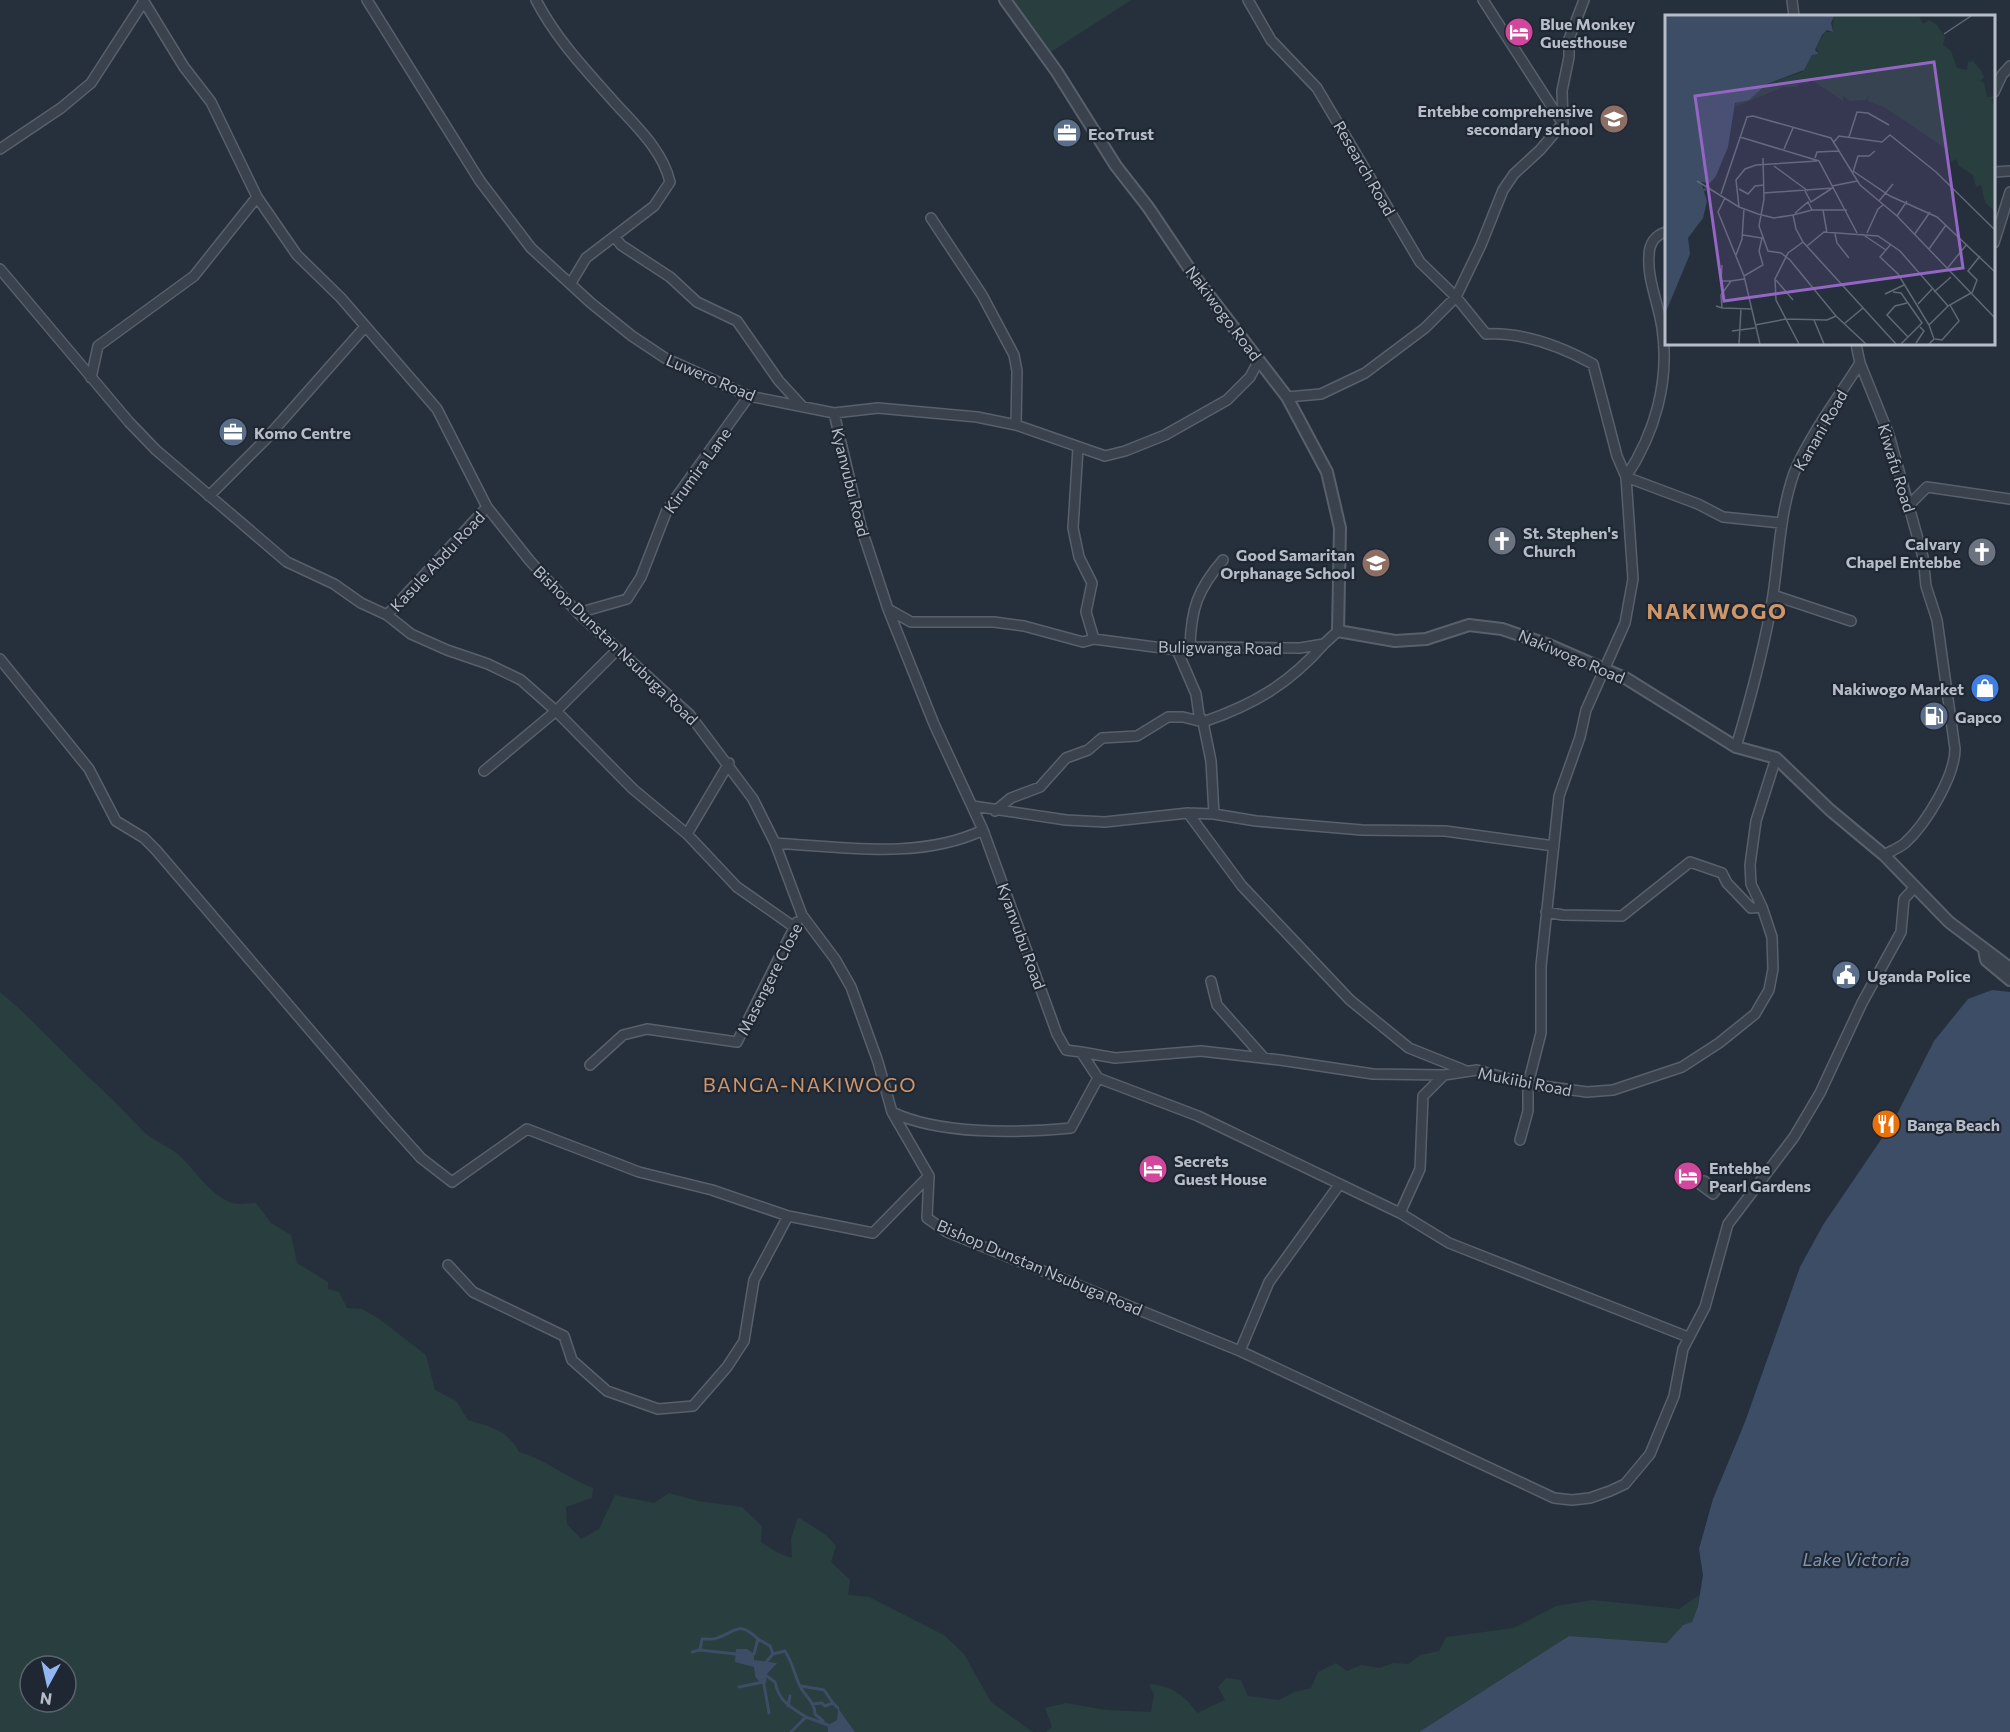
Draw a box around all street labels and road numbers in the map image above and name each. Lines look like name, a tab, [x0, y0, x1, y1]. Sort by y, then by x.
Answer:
street label: Research Road	[1330, 117, 1400, 219]
street label: Nakiwogo Road	[1182, 262, 1266, 364]
street label: Luwero Road	[663, 350, 759, 404]
street label: Kanani Road	[1789, 386, 1851, 474]
street label: Kiwafu Road	[1875, 421, 1919, 515]
street label: Kirumira Lane	[660, 424, 734, 516]
street label: Kyanvubu Road	[828, 426, 874, 538]
street label: Kasule Abdu Road	[386, 507, 488, 615]
street label: Bishop Dunstan Nsubuga Road	[530, 561, 702, 729]
street label: Nakiwogo Road	[1516, 625, 1628, 687]
street label: Buligwanga Road	[1158, 636, 1282, 658]
street label: Kyanvubu Road	[994, 880, 1050, 992]
street label: Masengere Close	[733, 920, 805, 1038]
street label: Mukiibi Road	[1476, 1063, 1574, 1099]
street label: Bishop Dunstan Nsubuga Road	[934, 1215, 1146, 1319]

